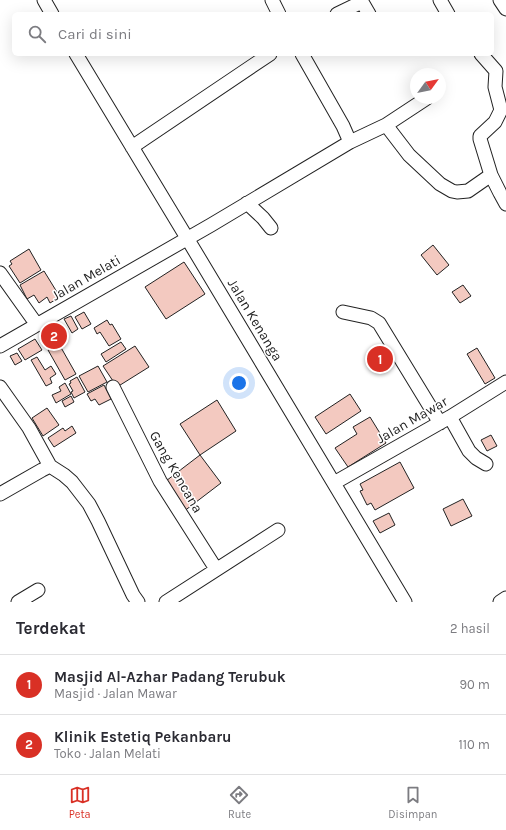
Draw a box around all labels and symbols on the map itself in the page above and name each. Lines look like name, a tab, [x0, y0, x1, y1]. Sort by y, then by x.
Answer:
north arrow	[410, 68, 446, 104]
street label: Jalan Melati	[48, 251, 124, 305]
street label: Jalan Kenanga	[224, 276, 286, 364]
pin: 2	[41, 321, 67, 351]
pin: 1	[367, 344, 393, 374]
your location	[229, 373, 249, 393]
street label: Jalan Mawar	[373, 392, 451, 447]
street label: Gang Kencana	[146, 428, 206, 516]

